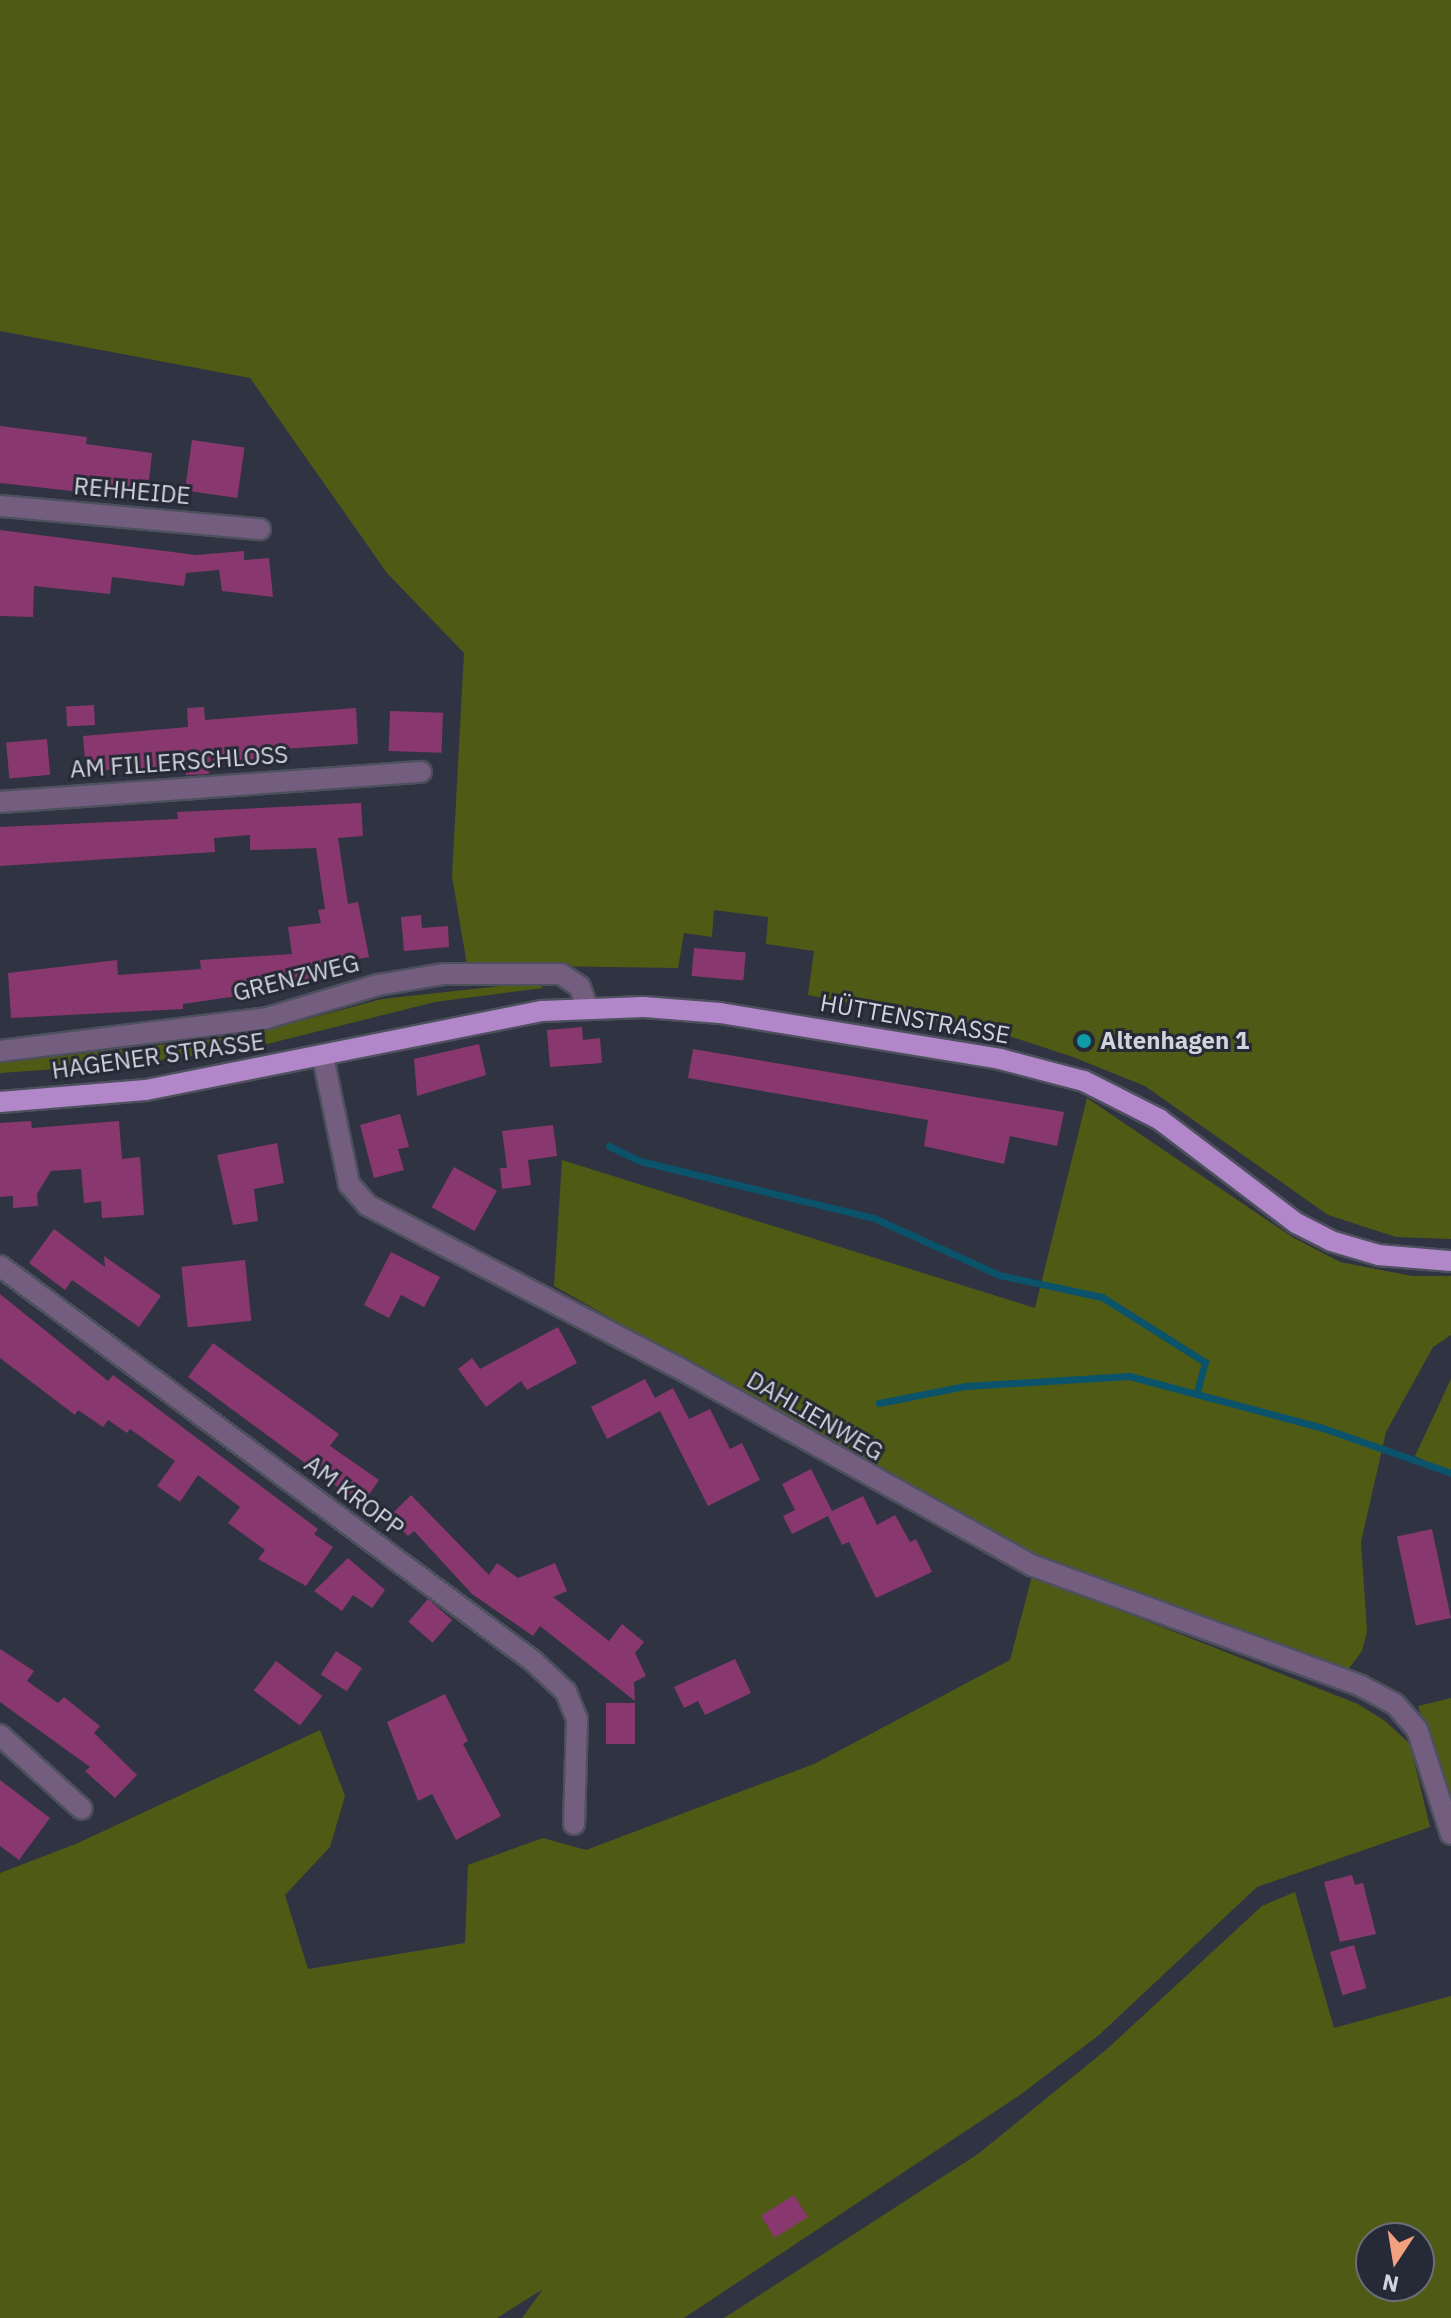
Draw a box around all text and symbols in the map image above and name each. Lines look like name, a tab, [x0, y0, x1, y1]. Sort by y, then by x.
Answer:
street label: REHHEIDE	[72, 472, 192, 510]
street label: AM FILLERSCHLOSS	[69, 740, 289, 784]
street label: GRENZWEG	[230, 948, 362, 1008]
street label: HÜTTENSTRASSE	[818, 988, 1012, 1050]
street label: HAGENER STRASSE	[50, 1027, 266, 1085]
place label: Altenhagen 1	[1100, 1027, 1249, 1055]
marker: Altenhagen 1	[1075, 1032, 1093, 1050]
street label: DAHLIENWEG	[742, 1365, 888, 1467]
street label: AM KROPP	[299, 1449, 409, 1543]
north arrow	[1355, 2222, 1435, 2302]
text: N	[1380, 2268, 1401, 2300]

